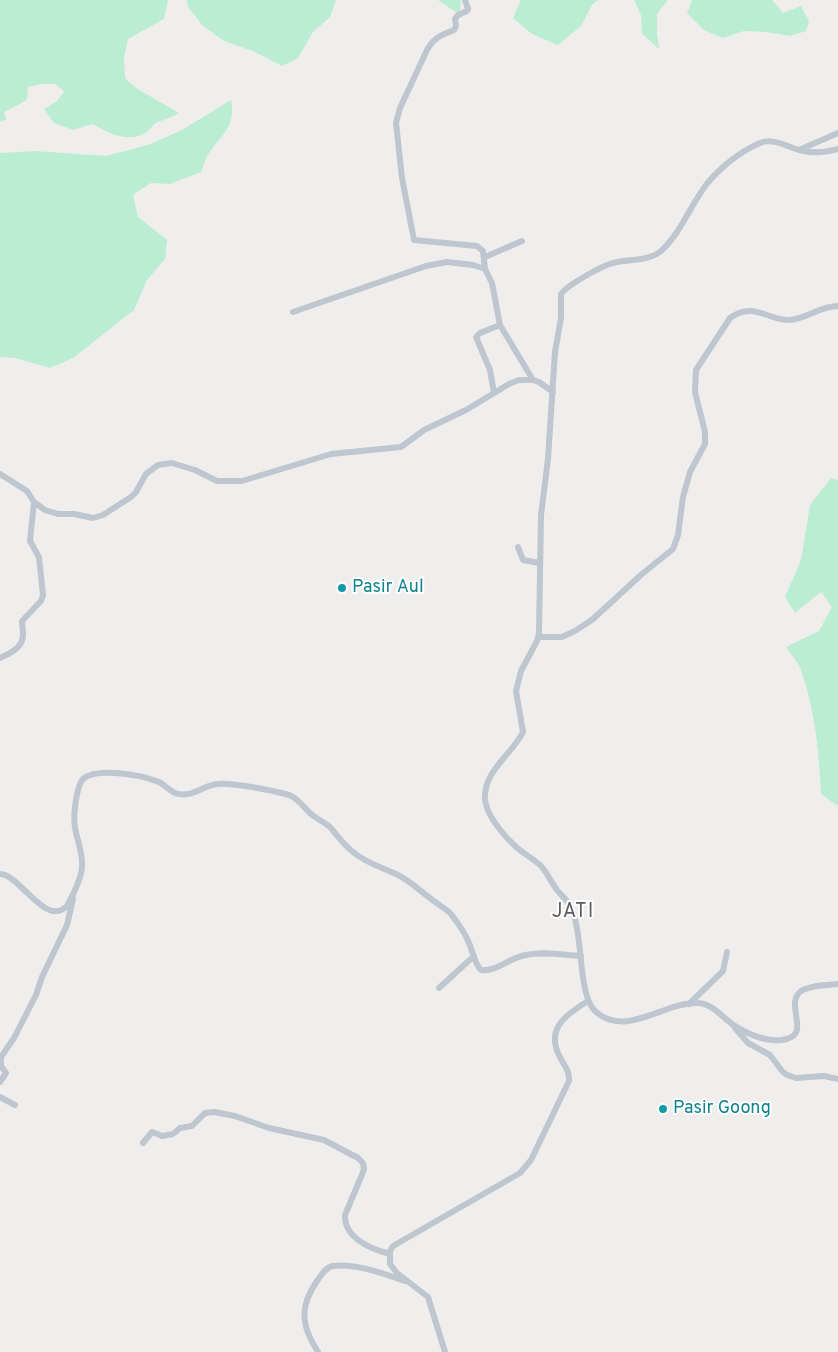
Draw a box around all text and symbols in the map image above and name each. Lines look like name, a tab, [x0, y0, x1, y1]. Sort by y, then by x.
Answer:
place label: Pasir Aul	[352, 577, 424, 599]
marker: Pasir Aul	[336, 582, 348, 594]
district label: JATI	[551, 901, 595, 925]
place label: Pasir Goong	[673, 1098, 771, 1120]
marker: Pasir Goong	[657, 1103, 669, 1115]

